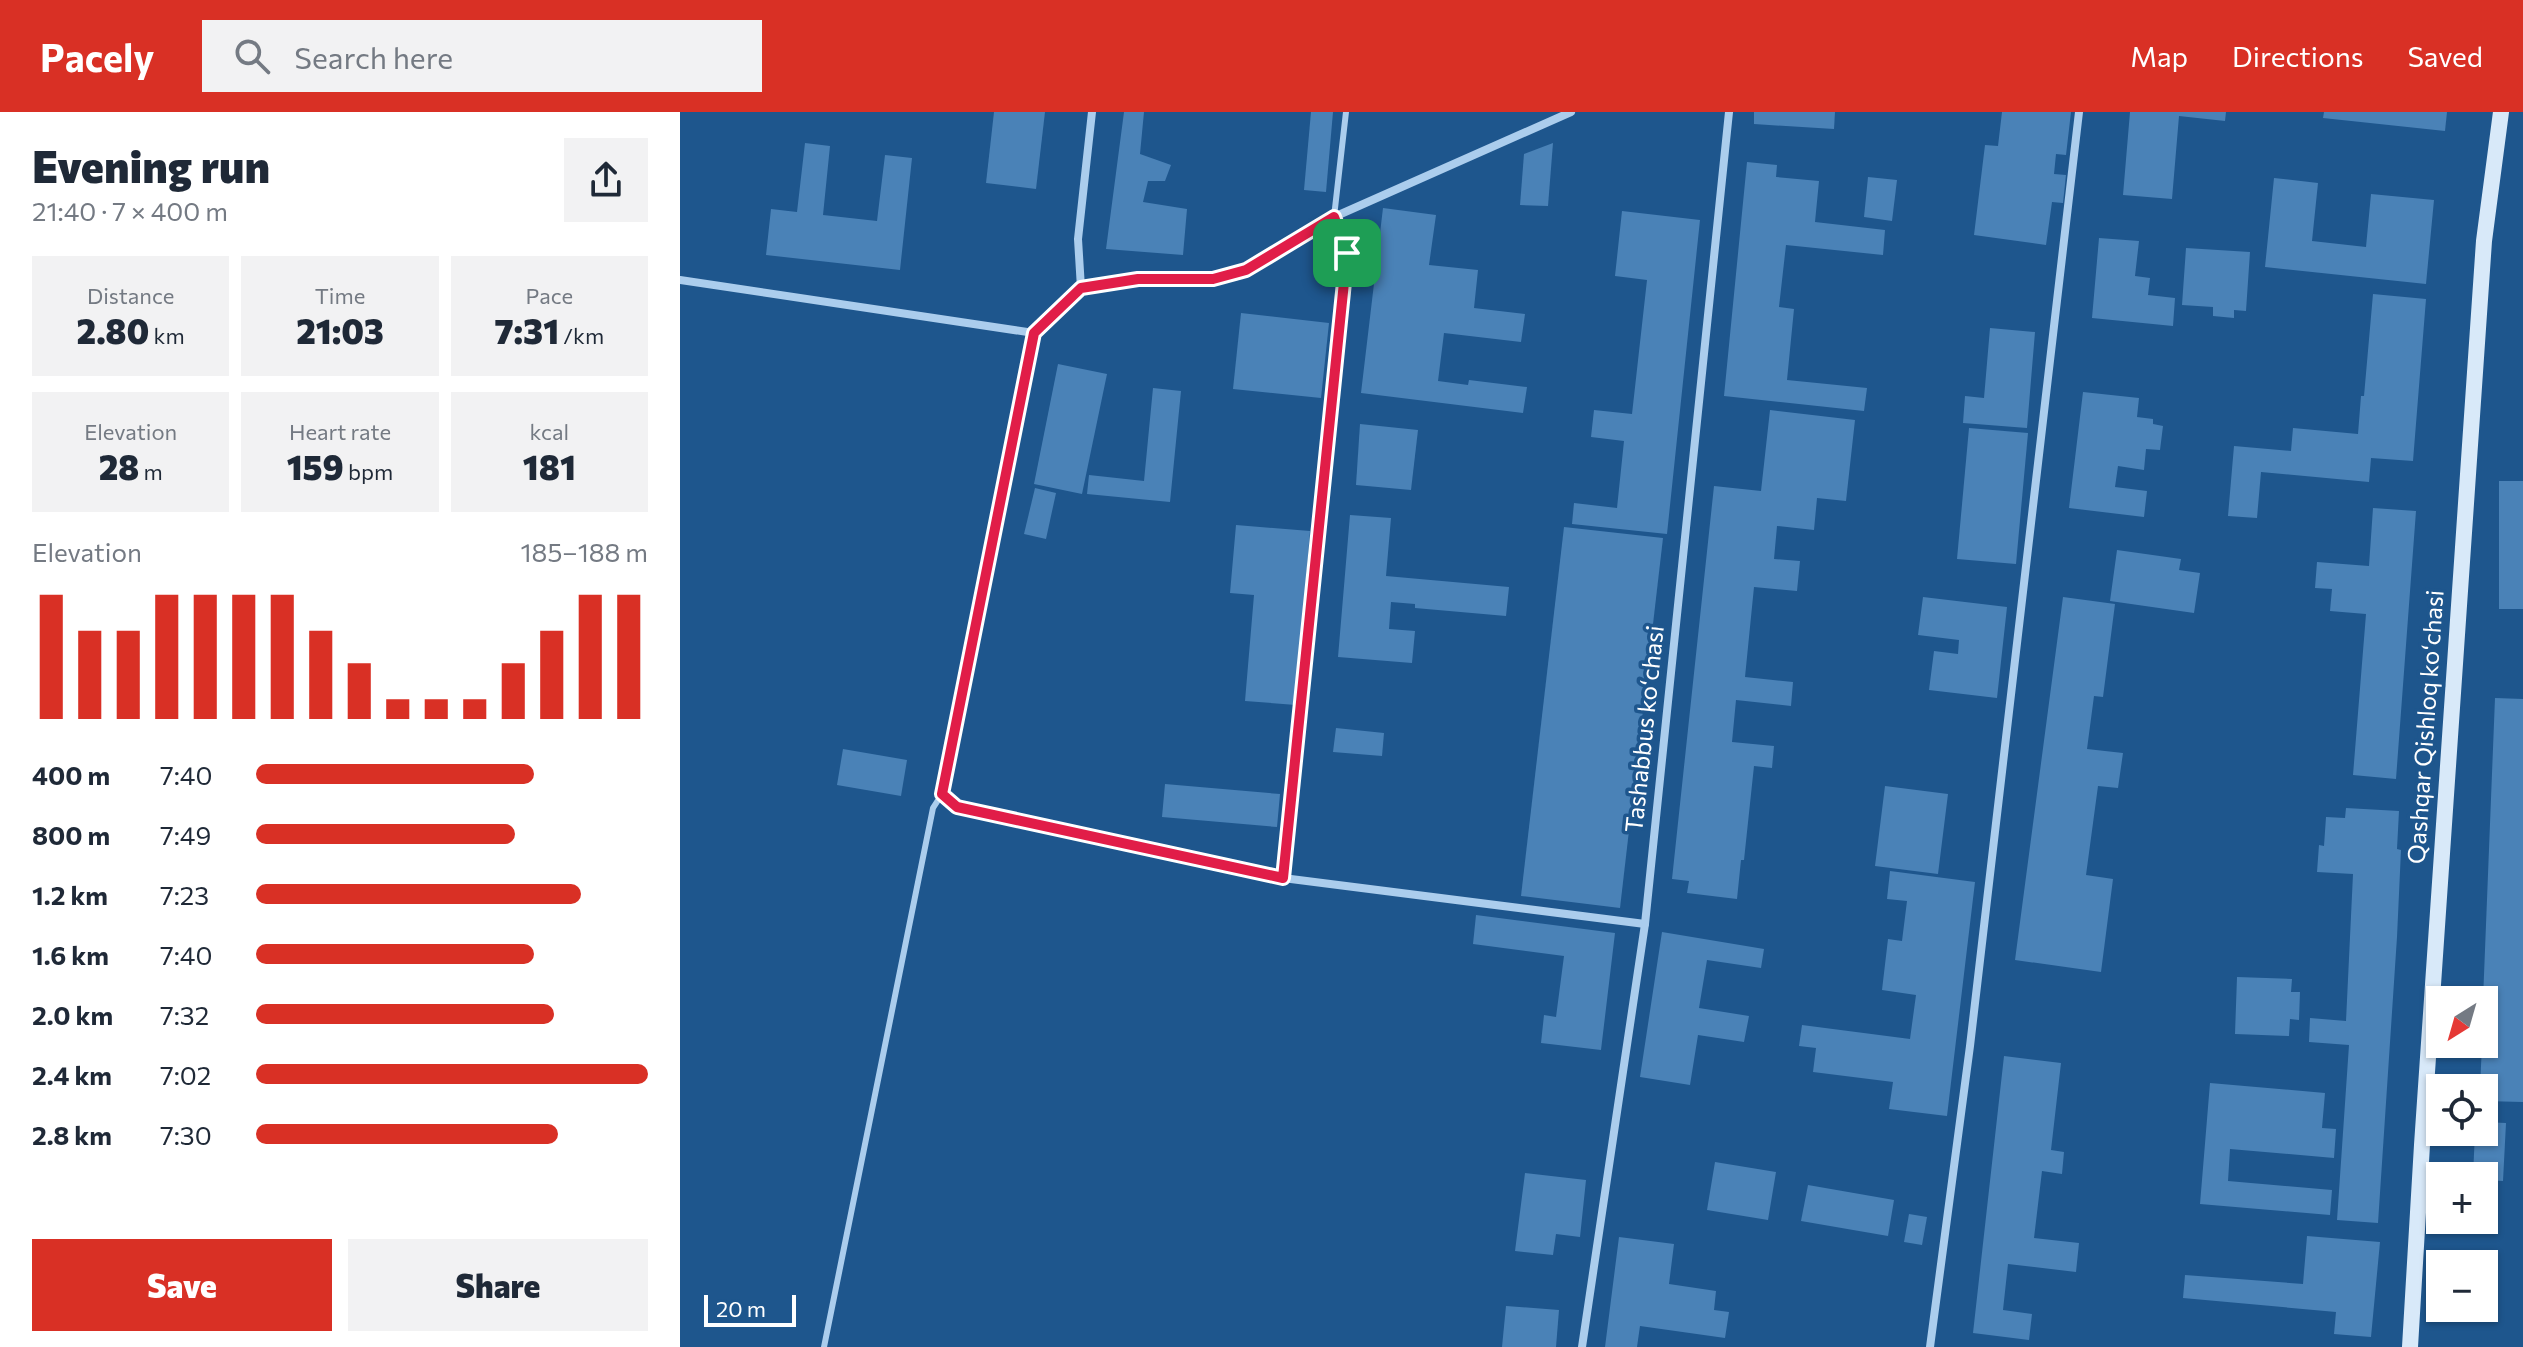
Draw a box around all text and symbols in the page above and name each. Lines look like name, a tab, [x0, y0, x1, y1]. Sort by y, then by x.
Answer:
search box	[202, 20, 762, 92]
text: Pacely	[40, 33, 154, 80]
icon: search	[230, 34, 274, 78]
text: Search here	[294, 38, 453, 75]
text: Map	[2130, 39, 2188, 73]
text: Directions	[2232, 39, 2363, 73]
text: Saved	[2407, 39, 2483, 73]
text: Evening run	[32, 138, 270, 192]
button: share	[564, 138, 648, 222]
text: 21:40 · 7 × 400 m	[32, 195, 228, 226]
pin	[1313, 219, 1381, 287]
icon: arrive	[1325, 231, 1369, 275]
text: Distance	[87, 282, 174, 309]
text: Time	[315, 282, 365, 309]
text: Pace	[525, 282, 573, 309]
text: 2.80	[77, 309, 149, 351]
text: 21:03	[296, 309, 384, 351]
text: 7:31	[495, 309, 559, 351]
text: km	[149, 322, 185, 349]
text: /km	[559, 322, 604, 349]
text: Elevation	[84, 418, 177, 445]
text: Heart rate	[289, 418, 391, 445]
text: kcal	[530, 418, 569, 445]
text: 28	[99, 445, 139, 487]
text: 159	[287, 445, 344, 487]
text: 181	[523, 445, 576, 487]
text: m	[139, 458, 163, 485]
text: bpm	[344, 458, 393, 485]
text: Elevation	[32, 536, 142, 567]
text: 185–188 m	[521, 536, 648, 567]
street label: Qashqar Qishloq koʻchasi	[2400, 589, 2449, 865]
street label: Tashabbus koʻchasi	[1618, 624, 1669, 834]
text: 400 m	[32, 759, 110, 790]
text: 7:40	[160, 759, 212, 790]
text: 800 m	[32, 819, 110, 850]
text: 7:49	[160, 819, 211, 850]
text: 1.2 km	[32, 879, 108, 910]
text: 7:23	[160, 879, 209, 910]
text: 1.6 km	[32, 939, 109, 970]
text: 7:40	[160, 939, 212, 970]
north arrow	[2426, 986, 2498, 1058]
map controls	[2426, 986, 2498, 1322]
text: 2.0 km	[32, 999, 113, 1030]
text: 7:32	[160, 999, 209, 1030]
text: 2.4 km	[32, 1059, 112, 1090]
text: 7:02	[160, 1059, 211, 1090]
button: locate	[2426, 1074, 2498, 1146]
text: 2.8 km	[32, 1119, 112, 1150]
text: 7:30	[160, 1119, 212, 1150]
button: +	[2426, 1162, 2498, 1234]
button: Save	[32, 1239, 332, 1331]
button: Share	[348, 1239, 648, 1331]
button: −	[2426, 1250, 2498, 1322]
scale bar	[704, 1291, 796, 1327]
text: 20 m	[716, 1295, 766, 1322]

